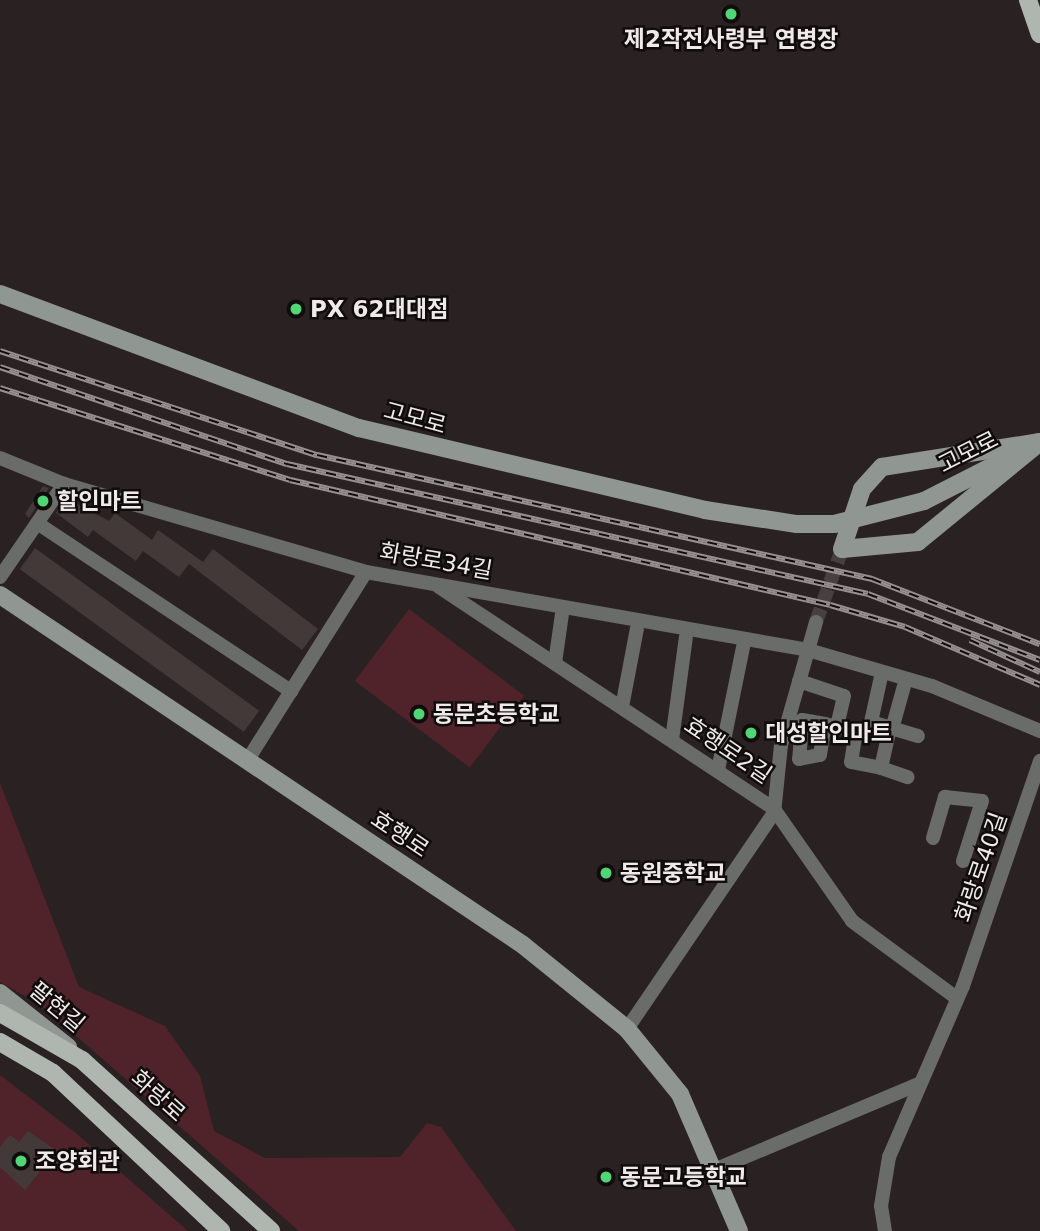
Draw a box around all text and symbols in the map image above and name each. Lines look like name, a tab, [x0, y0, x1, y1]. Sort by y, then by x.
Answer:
marker: 제2작전사령부 연병장	[723, 6, 739, 22]
place label: 제2작전사령부 연병장	[624, 25, 838, 53]
place label: PX 62대대점	[310, 295, 448, 323]
marker: PX 62대대점	[288, 301, 304, 317]
street label: 고모로	[381, 396, 449, 440]
street label: 고모로	[933, 425, 1003, 479]
place label: 할인마트	[57, 487, 142, 515]
marker: 할인마트	[35, 493, 51, 509]
street label: 화랑로34길	[378, 538, 494, 584]
place label: 동문초등학교	[433, 700, 560, 728]
marker: 동문초등학교	[411, 706, 427, 722]
street label: 효행로2길	[679, 711, 777, 789]
place label: 대성할인마트	[765, 719, 892, 747]
marker: 대성할인마트	[743, 725, 759, 741]
street label: 효행로	[366, 805, 434, 863]
street label: 화랑로40길	[949, 809, 1013, 925]
place label: 동원중학교	[620, 859, 726, 887]
marker: 동원중학교	[598, 865, 614, 881]
street label: 팔현길	[24, 976, 90, 1038]
street label: 화랑로	[125, 1065, 191, 1127]
place label: 조양회관	[35, 1147, 120, 1175]
marker: 조양회관	[13, 1153, 29, 1169]
place label: 동문고등학교	[620, 1163, 747, 1191]
marker: 동문고등학교	[598, 1169, 614, 1185]

